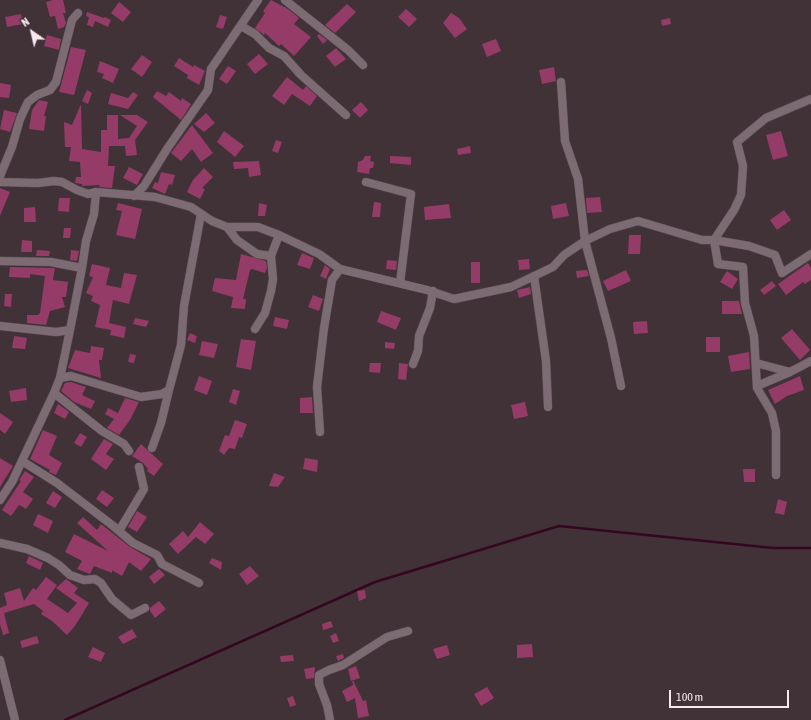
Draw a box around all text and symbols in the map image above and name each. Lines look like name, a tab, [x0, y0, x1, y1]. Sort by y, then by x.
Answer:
north arrow	[12, 12, 52, 52]
text: N	[19, 15, 31, 29]
scale bar	[671, 682, 791, 708]
text: 100 m	[676, 690, 703, 704]

